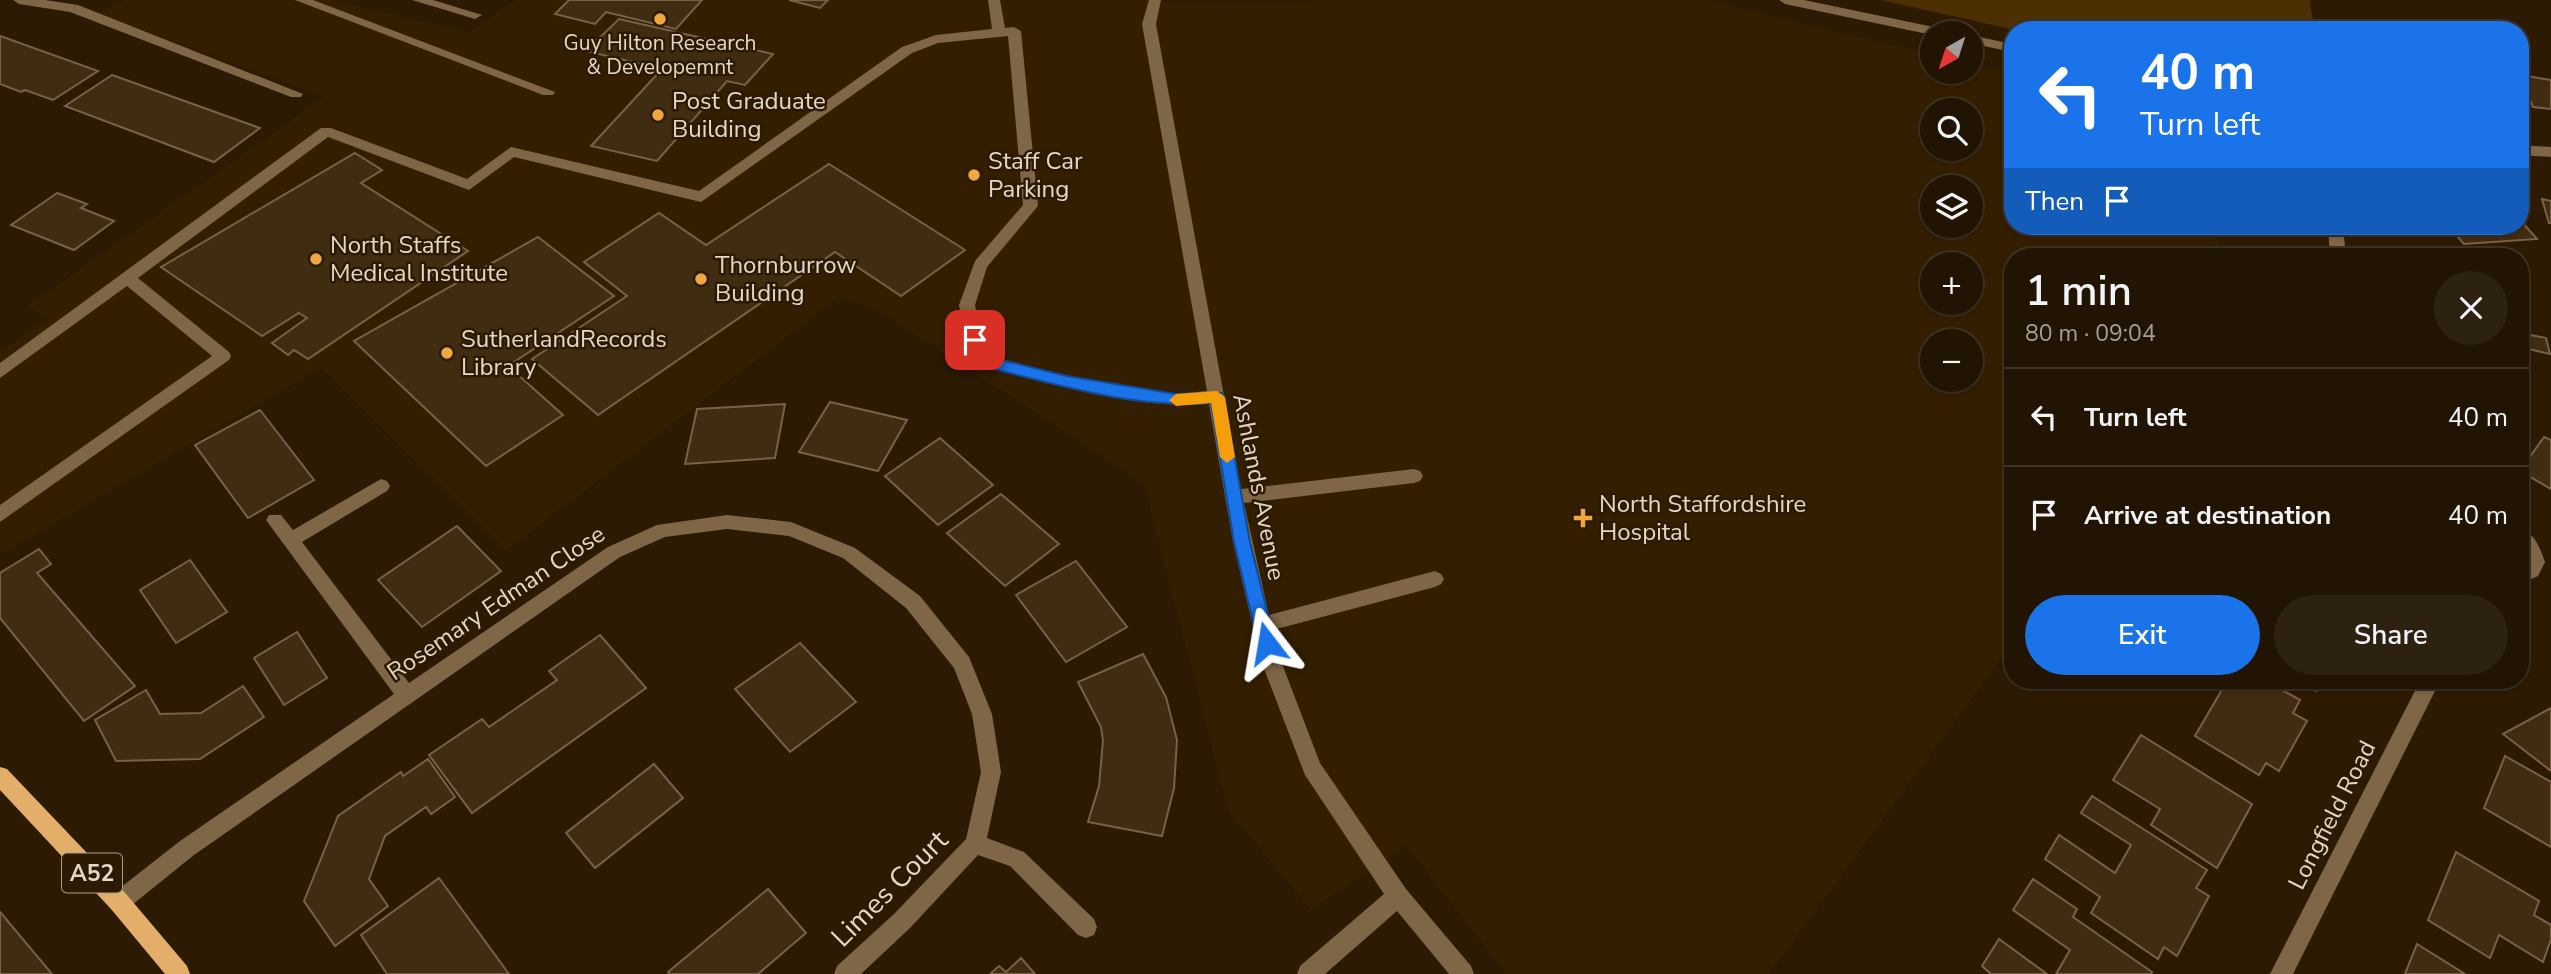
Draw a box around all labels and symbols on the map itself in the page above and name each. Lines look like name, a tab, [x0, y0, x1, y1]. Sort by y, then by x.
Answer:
marker: Guy Hilton Research & Developemnt	[652, 11, 668, 27]
north arrow	[1920, 21, 1983, 84]
place label: Guy Hilton Research & Developemnt	[564, 29, 756, 81]
place label: Post Graduate Building	[672, 85, 826, 145]
marker: Post Graduate Building	[650, 107, 666, 123]
place label: Staff Car Parking	[988, 145, 1083, 205]
marker: Staff Car Parking	[966, 167, 982, 183]
place label: North Staffs Medical Institute	[330, 229, 508, 289]
place label: Thornburrow Building	[715, 249, 857, 309]
marker: North Staffs Medical Institute	[308, 251, 324, 267]
marker: Thornburrow Building	[693, 271, 709, 287]
pin	[945, 310, 1005, 370]
place label: SutherlandRecords Library	[461, 323, 667, 383]
marker: SutherlandRecords Library	[439, 345, 455, 361]
street label: Ashlands Avenue	[1225, 391, 1293, 583]
place label: North Staffordshire Hospital	[1599, 488, 1806, 548]
marker: North Staffordshire Hospital	[1573, 508, 1593, 528]
street label: Rosemary Edman Close	[381, 518, 611, 688]
position arrow	[1230, 606, 1304, 680]
street label: Longfield Road	[2281, 735, 2383, 895]
street label: Limes Court	[823, 822, 957, 956]
road number: A52	[62, 853, 122, 892]

